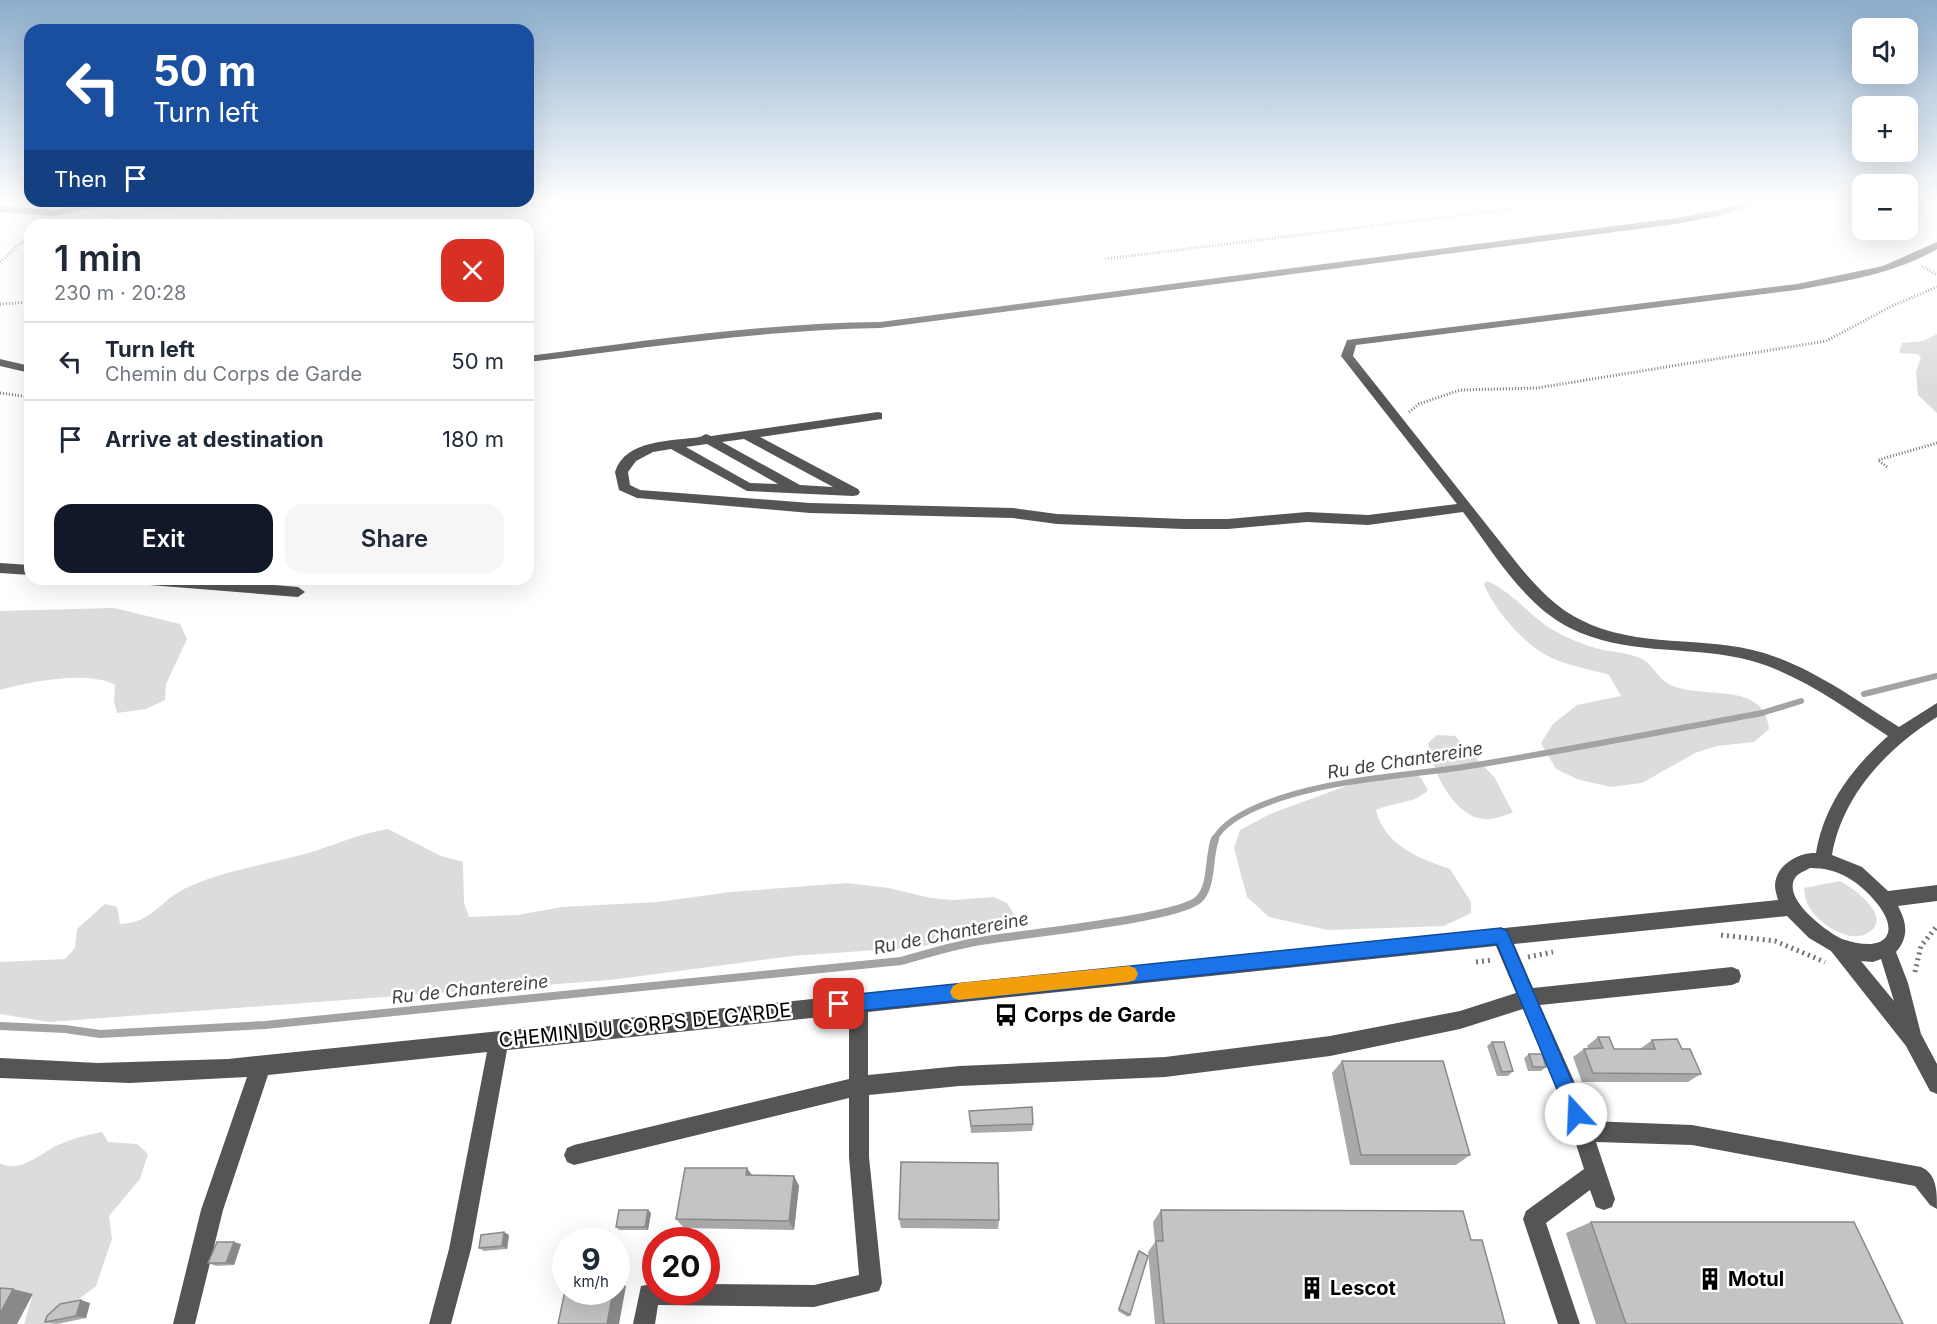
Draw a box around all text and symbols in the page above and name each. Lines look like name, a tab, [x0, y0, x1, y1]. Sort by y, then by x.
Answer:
map controls	[1852, 18, 1918, 240]
button: sound	[1852, 18, 1918, 84]
text: 50 m	[153, 45, 256, 96]
icon: left	[54, 48, 132, 126]
text: Turn left	[153, 96, 259, 129]
button: +	[1852, 96, 1918, 162]
icon: arrive	[119, 162, 152, 195]
text: Then	[54, 166, 107, 192]
button: −	[1852, 174, 1918, 240]
text: 1 min	[54, 236, 142, 280]
button: close	[441, 239, 504, 302]
text: 230 m · 20:28	[54, 281, 186, 305]
text: Turn left	[105, 336, 195, 362]
icon: left	[54, 345, 87, 378]
text: 50 m	[451, 348, 504, 374]
text: Chemin du Corps de Garde	[105, 362, 362, 386]
icon: arrive	[54, 423, 87, 456]
text: Arrive at destination	[105, 426, 324, 452]
text: 180 m	[442, 426, 504, 452]
button: Exit	[54, 504, 273, 573]
button: Share	[285, 504, 504, 573]
water label: Ru de Chantereine	[1326, 737, 1484, 783]
water label: Ru de Chantereine	[872, 908, 1030, 958]
water label: Ru de Chantereine	[391, 970, 549, 1008]
pin	[813, 978, 864, 1029]
icon: arrive	[822, 987, 855, 1020]
street label: CHEMIN DU CORPS DE GARDE	[497, 998, 793, 1052]
bus stop icon: Corps de Garde	[993, 1002, 1019, 1028]
place label: Corps de Garde	[1024, 1003, 1176, 1027]
position arrow	[1544, 1082, 1608, 1146]
speed limit sign: 20	[642, 1227, 720, 1305]
text: 9	[581, 1241, 601, 1277]
building icon: Motul	[1697, 1266, 1723, 1292]
place label: Motul	[1728, 1267, 1784, 1291]
text: km/h	[573, 1272, 609, 1291]
building icon: Lescot	[1299, 1275, 1325, 1301]
place label: Lescot	[1330, 1276, 1396, 1300]

